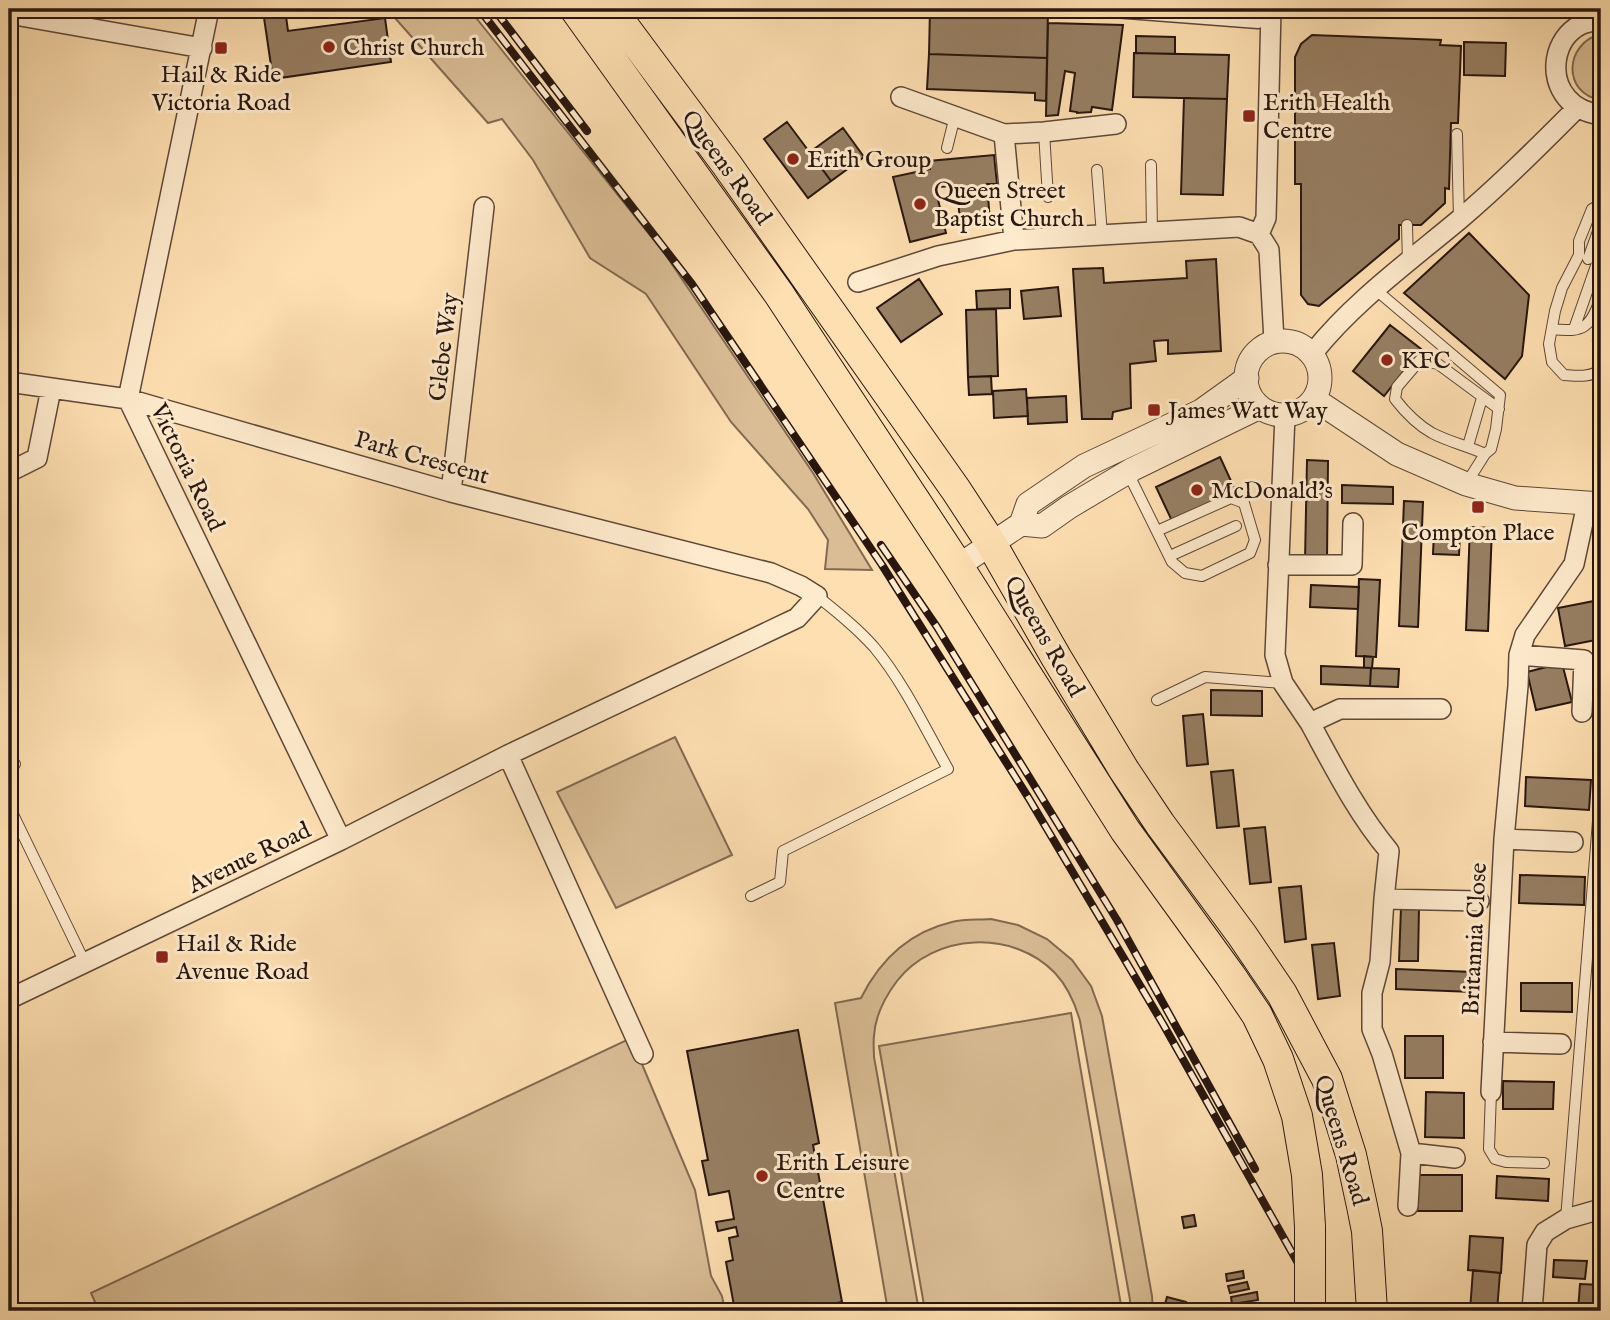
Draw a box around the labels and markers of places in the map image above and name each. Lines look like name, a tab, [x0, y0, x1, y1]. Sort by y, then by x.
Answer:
place label: Christ Church	[343, 33, 484, 64]
marker: Christ Church	[321, 39, 337, 55]
marker: Hail & Ride Victoria Road	[213, 40, 229, 56]
place label: Hail & Ride Victoria Road	[151, 60, 290, 119]
place label: Erith Health Centre	[1263, 88, 1391, 147]
marker: Erith Health Centre	[1241, 108, 1257, 124]
place label: Erith Group	[807, 145, 931, 176]
marker: Erith Group	[785, 151, 801, 167]
place label: Queen Street Baptist Church	[934, 176, 1084, 235]
marker: Queen Street Baptist Church	[912, 196, 928, 212]
place label: KFC	[1401, 346, 1451, 377]
marker: KFC	[1379, 352, 1395, 368]
place label: James Watt Way	[1165, 396, 1328, 427]
marker: James Watt Way	[1146, 402, 1162, 418]
place label: McDonald's	[1211, 476, 1333, 507]
marker: McDonald's	[1189, 482, 1205, 498]
marker: Compton Place	[1470, 499, 1486, 515]
place label: Compton Place	[1402, 518, 1554, 549]
place label: Hail & Ride Avenue Road	[175, 929, 309, 988]
marker: Hail & Ride Avenue Road	[154, 949, 170, 965]
place label: Erith Leisure Centre	[776, 1148, 909, 1207]
marker: Erith Leisure Centre	[754, 1168, 770, 1184]

